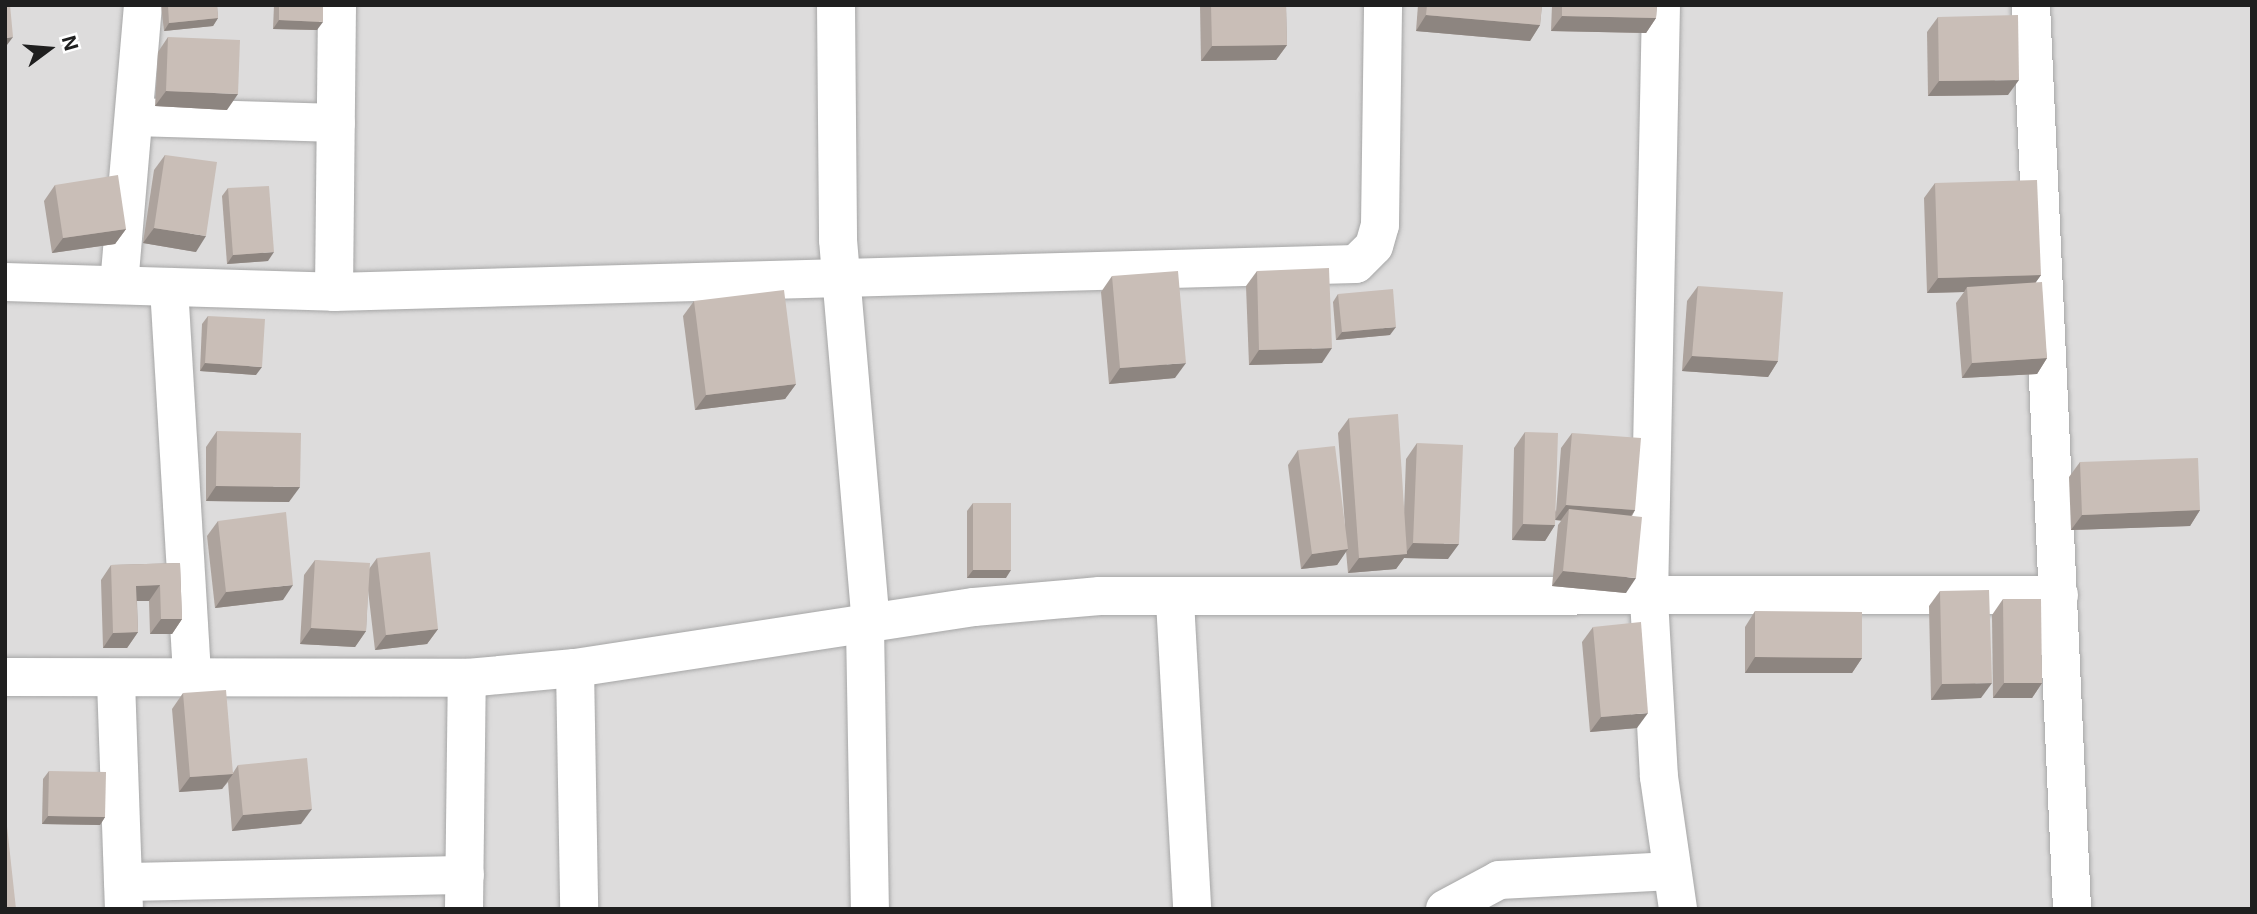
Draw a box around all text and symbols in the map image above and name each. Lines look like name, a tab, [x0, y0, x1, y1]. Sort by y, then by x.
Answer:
north arrow	[14, 14, 84, 84]
text: N	[57, 33, 83, 53]

